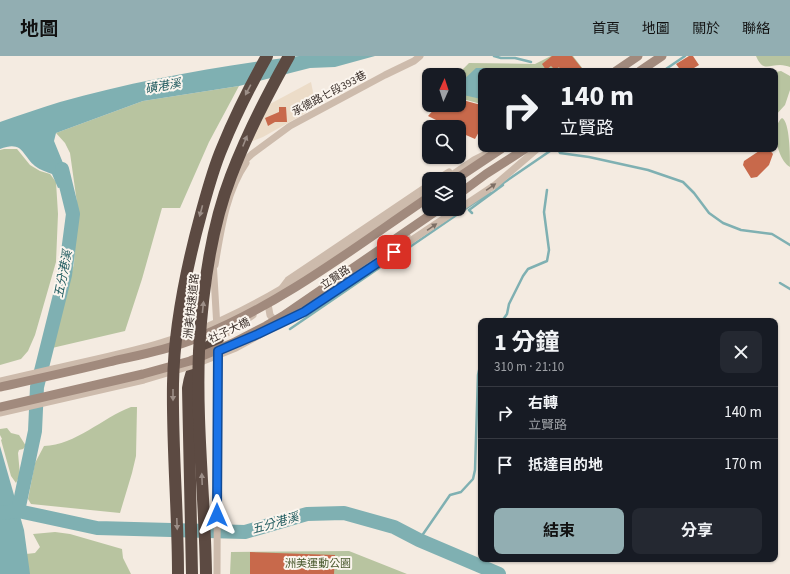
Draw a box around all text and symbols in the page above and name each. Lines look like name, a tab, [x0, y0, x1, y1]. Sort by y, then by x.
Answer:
text: 地圖	[20, 16, 58, 43]
text: 首頁	[592, 19, 620, 39]
text: 地圖	[642, 19, 670, 39]
text: 關於	[692, 19, 720, 39]
text: 聯絡	[742, 19, 770, 39]
street label: 承德路七段393巷	[289, 67, 369, 119]
north arrow	[422, 68, 466, 112]
map controls	[422, 68, 466, 216]
water label: 磺港溪	[144, 75, 184, 98]
text: 140 m	[560, 76, 634, 116]
one-way arrow	[245, 84, 252, 96]
icon: right	[494, 84, 546, 136]
text: 立賢路	[560, 116, 614, 141]
button: search	[422, 120, 466, 164]
one-way arrow	[243, 135, 249, 147]
button: layers	[422, 172, 466, 216]
one-way arrow	[486, 183, 497, 191]
one-way arrow	[198, 205, 204, 217]
one-way arrow	[426, 223, 438, 230]
pin	[377, 235, 411, 269]
icon: arrive	[383, 241, 405, 263]
water label: 五分港溪	[51, 247, 77, 299]
street label: 立賢路	[317, 262, 353, 293]
street label: 洲美快速道路	[181, 272, 202, 340]
one-way arrow	[199, 301, 206, 313]
street label: 社子大橋	[206, 314, 252, 347]
text: 1 分鐘	[494, 325, 559, 360]
button: close	[720, 331, 762, 373]
text: 310 m · 21:10	[494, 358, 564, 376]
one-way arrow	[170, 389, 177, 401]
text: 右轉	[528, 393, 558, 414]
icon: right	[494, 402, 516, 424]
text: 140 m	[724, 402, 762, 423]
text: 立賢路	[528, 416, 567, 434]
icon: arrive	[494, 454, 516, 476]
text: 170 m	[724, 454, 762, 475]
text: 抵達目的地	[528, 455, 603, 476]
one-way arrow	[199, 473, 206, 485]
position arrow	[196, 494, 238, 536]
water label: 五分港溪	[250, 508, 302, 538]
button: 結束	[494, 508, 624, 554]
button: 分享	[632, 508, 762, 554]
one-way arrow	[174, 518, 180, 531]
park label: 洲美運動公園	[285, 556, 351, 571]

